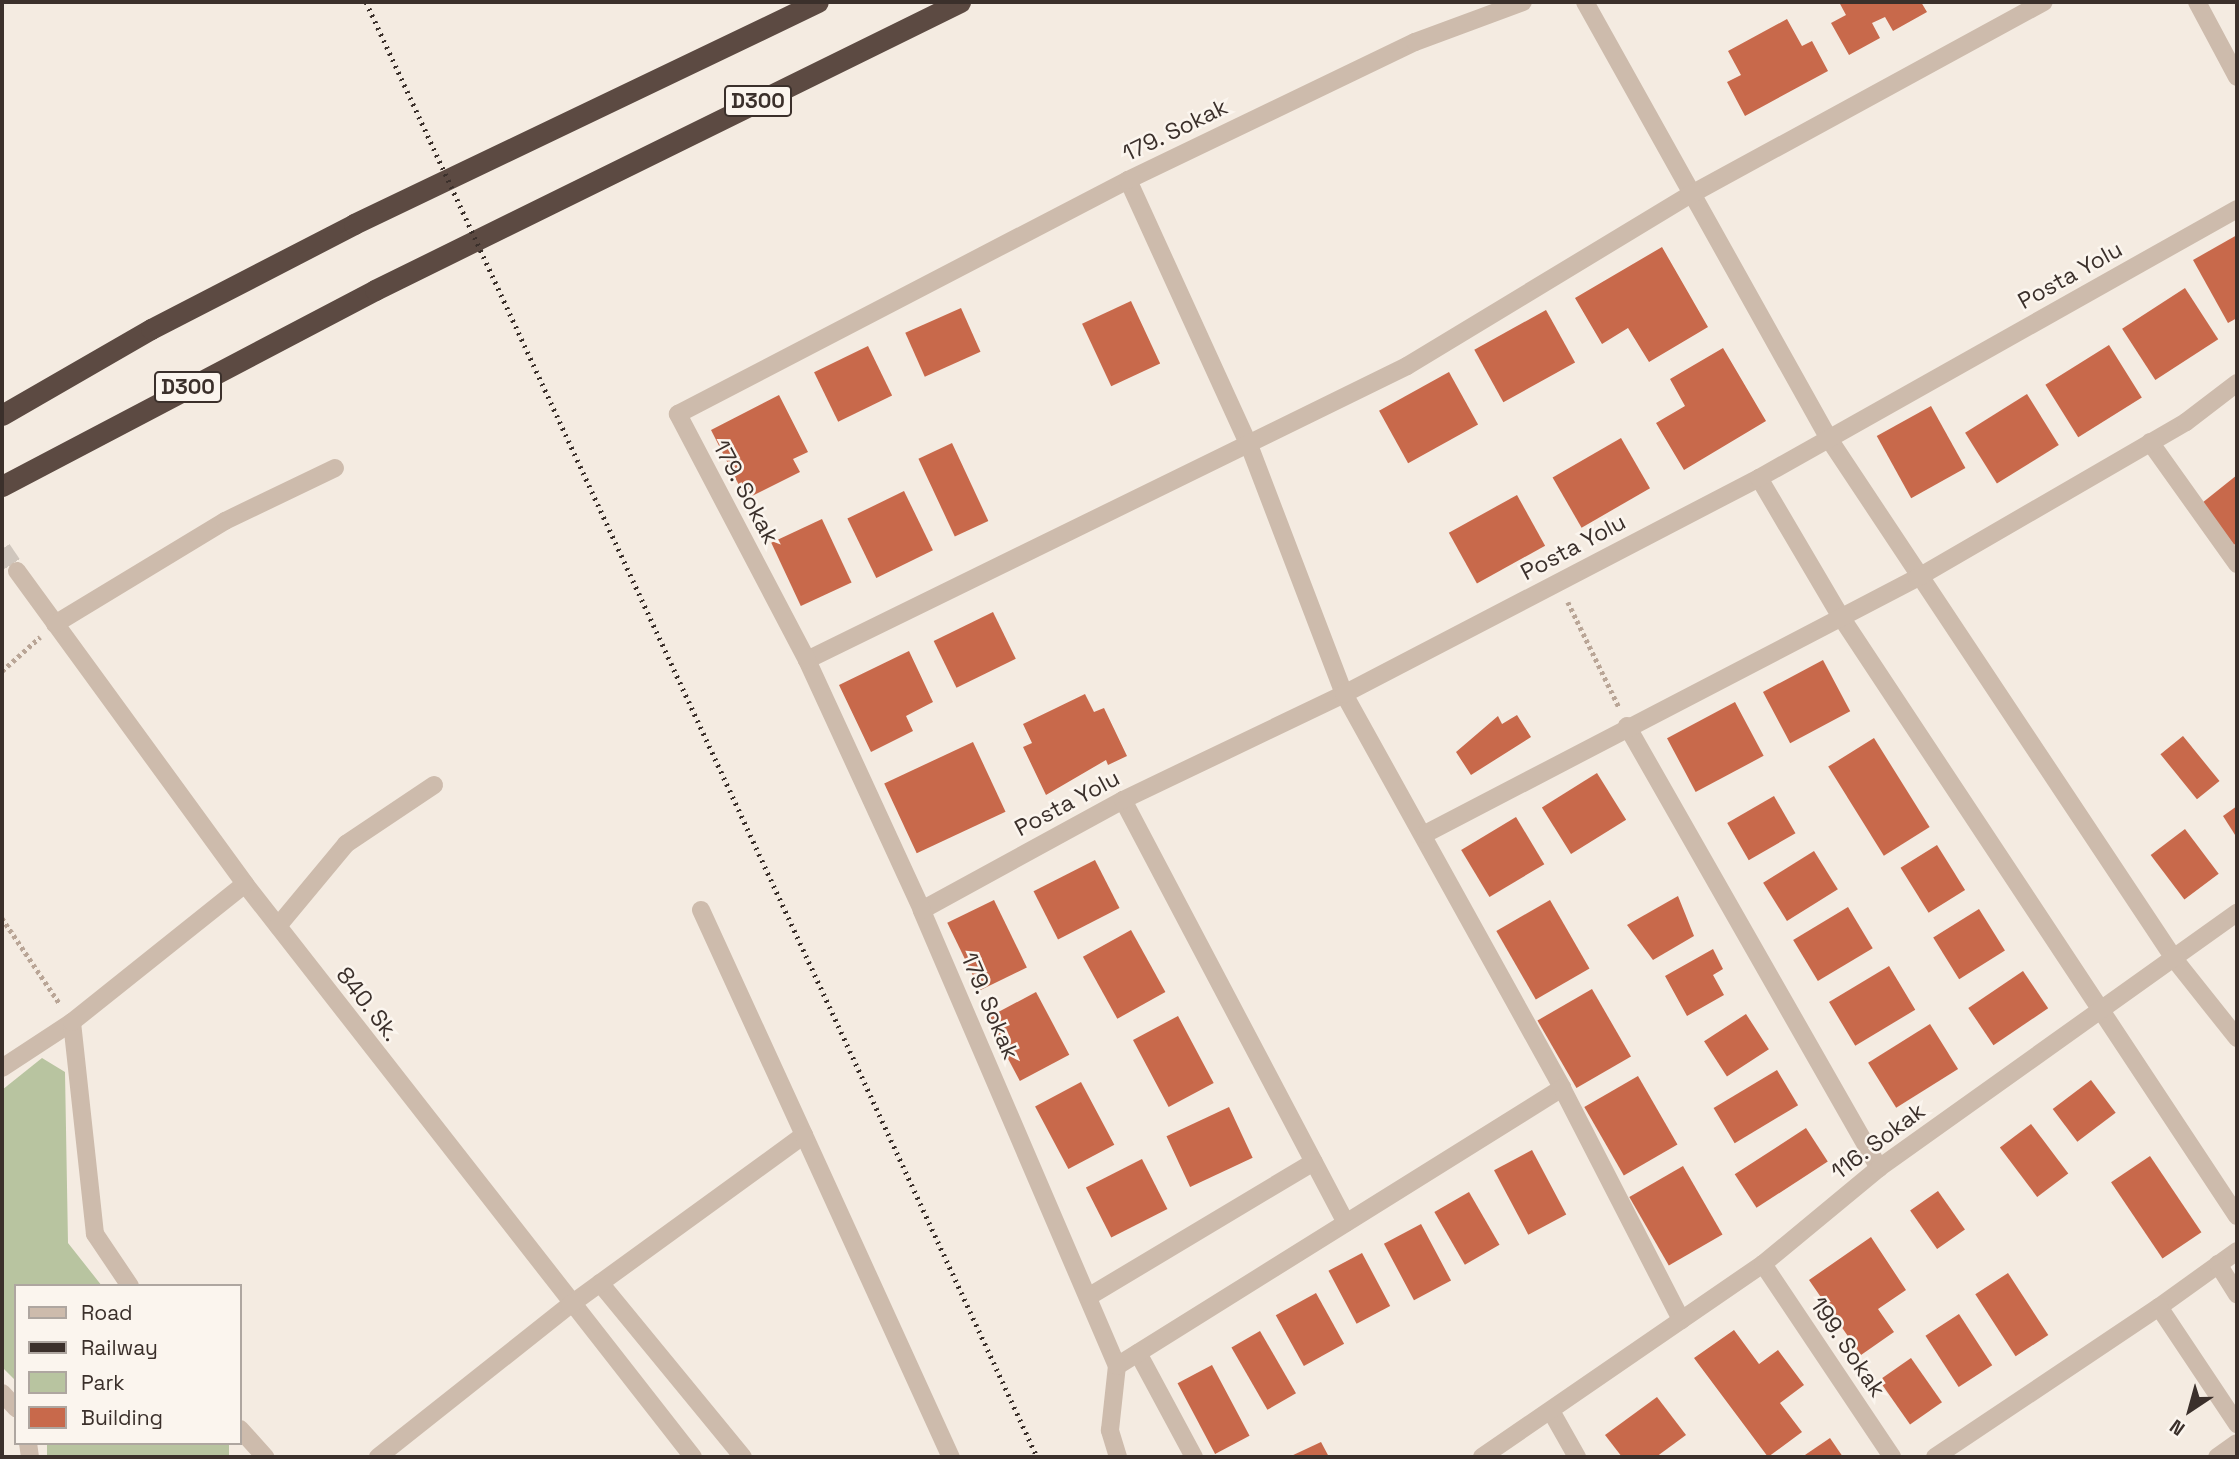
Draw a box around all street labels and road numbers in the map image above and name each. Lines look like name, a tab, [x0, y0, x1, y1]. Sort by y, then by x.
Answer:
road number: D300	[723, 84, 793, 119]
street label: 179. Sokak	[1118, 93, 1232, 167]
street label: Posta Yolu	[2013, 235, 2127, 315]
road number: D300	[153, 370, 223, 404]
street label: 179. Sokak	[707, 435, 785, 549]
street label: Posta Yolu	[1516, 508, 1630, 586]
street label: Posta Yolu	[1010, 764, 1124, 842]
street label: 179. Sokak	[955, 948, 1025, 1064]
street label: 840. Sk.	[330, 961, 406, 1047]
street label: 116. Sokak	[1825, 1097, 1931, 1185]
street label: 199. Sokak	[1804, 1291, 1892, 1403]

